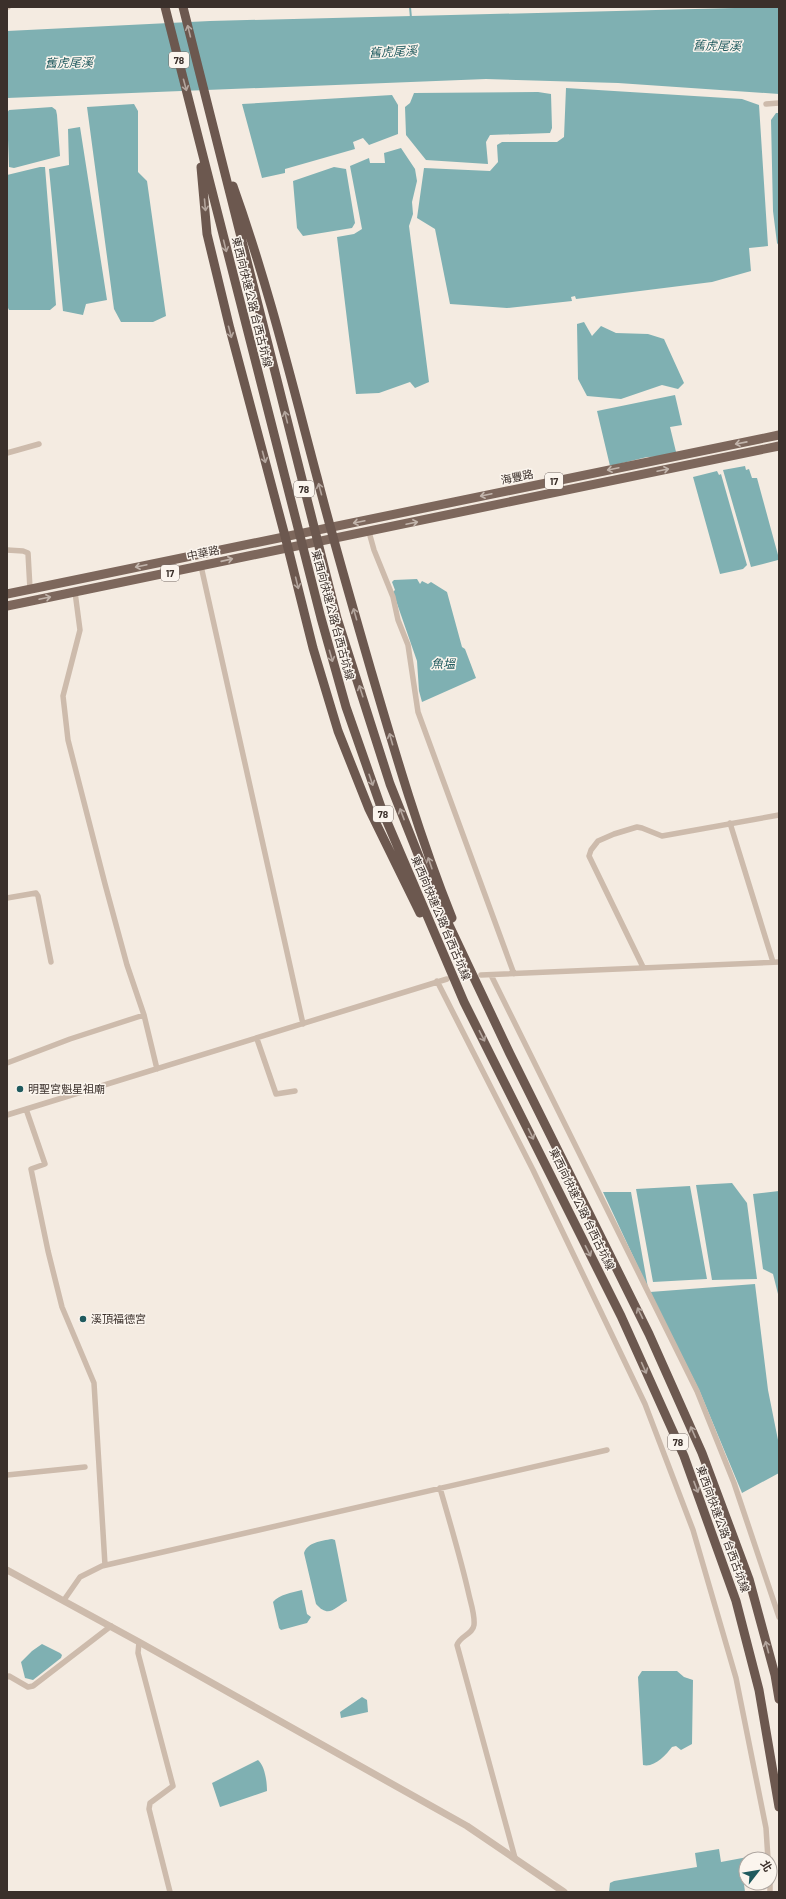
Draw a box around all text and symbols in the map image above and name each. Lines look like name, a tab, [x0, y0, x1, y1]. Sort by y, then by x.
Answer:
one-way arrow	[184, 25, 192, 38]
water label: 舊虎尾溪	[693, 38, 743, 52]
water label: 舊虎尾溪	[369, 43, 419, 59]
road number: 78	[169, 52, 189, 68]
water label: 舊虎尾溪	[45, 55, 95, 69]
one-way arrow	[182, 79, 190, 92]
one-way arrow	[201, 198, 208, 211]
street label: 東西向快速公路 台西古坑線	[230, 235, 275, 369]
one-way arrow	[222, 239, 229, 252]
one-way arrow	[227, 325, 235, 338]
one-way arrow	[282, 411, 289, 424]
one-way arrow	[735, 439, 748, 447]
one-way arrow	[261, 450, 268, 463]
one-way arrow	[607, 465, 620, 473]
one-way arrow	[656, 465, 669, 473]
street label: 海豐路	[499, 467, 534, 486]
road number: 17	[545, 473, 563, 489]
road number: 78	[294, 481, 314, 497]
one-way arrow	[316, 483, 323, 496]
one-way arrow	[480, 492, 493, 500]
one-way arrow	[353, 518, 366, 526]
one-way arrow	[405, 518, 418, 526]
street label: 中華路	[185, 543, 220, 562]
street label: 東西向快速公路 台西古坑線	[310, 548, 357, 681]
one-way arrow	[221, 556, 234, 564]
one-way arrow	[135, 562, 148, 570]
road number: 17	[161, 565, 179, 581]
one-way arrow	[293, 576, 301, 589]
one-way arrow	[38, 593, 51, 601]
one-way arrow	[351, 608, 358, 621]
one-way arrow	[328, 649, 335, 662]
water label: 魚塭	[431, 656, 456, 670]
one-way arrow	[356, 685, 364, 697]
one-way arrow	[387, 733, 394, 746]
one-way arrow	[368, 773, 375, 786]
road number: 78	[373, 806, 393, 822]
one-way arrow	[397, 808, 405, 820]
street label: 東西向快速公路 台西古坑線	[409, 853, 474, 982]
one-way arrow	[426, 856, 433, 869]
one-way arrow	[479, 1030, 486, 1042]
place label: 明聖宮魁星祖廟	[28, 1082, 105, 1095]
marker: 明聖宮魁星祖廟	[15, 1084, 25, 1094]
one-way arrow	[528, 1128, 535, 1140]
street label: 東西向快速公路 台西古坑線	[547, 1146, 618, 1272]
one-way arrow	[585, 1244, 592, 1256]
one-way arrow	[636, 1308, 643, 1320]
place label: 溪頂福德宮	[91, 1312, 146, 1325]
marker: 溪頂福德宮	[78, 1314, 88, 1324]
one-way arrow	[641, 1361, 649, 1373]
one-way arrow	[689, 1426, 696, 1438]
road number: 78	[668, 1434, 688, 1450]
street label: 東西向快速公路 台西古坑線	[694, 1464, 753, 1594]
one-way arrow	[692, 1481, 700, 1493]
one-way arrow	[763, 1641, 771, 1654]
north arrow	[738, 1851, 778, 1891]
text: 北	[759, 1858, 775, 1874]

